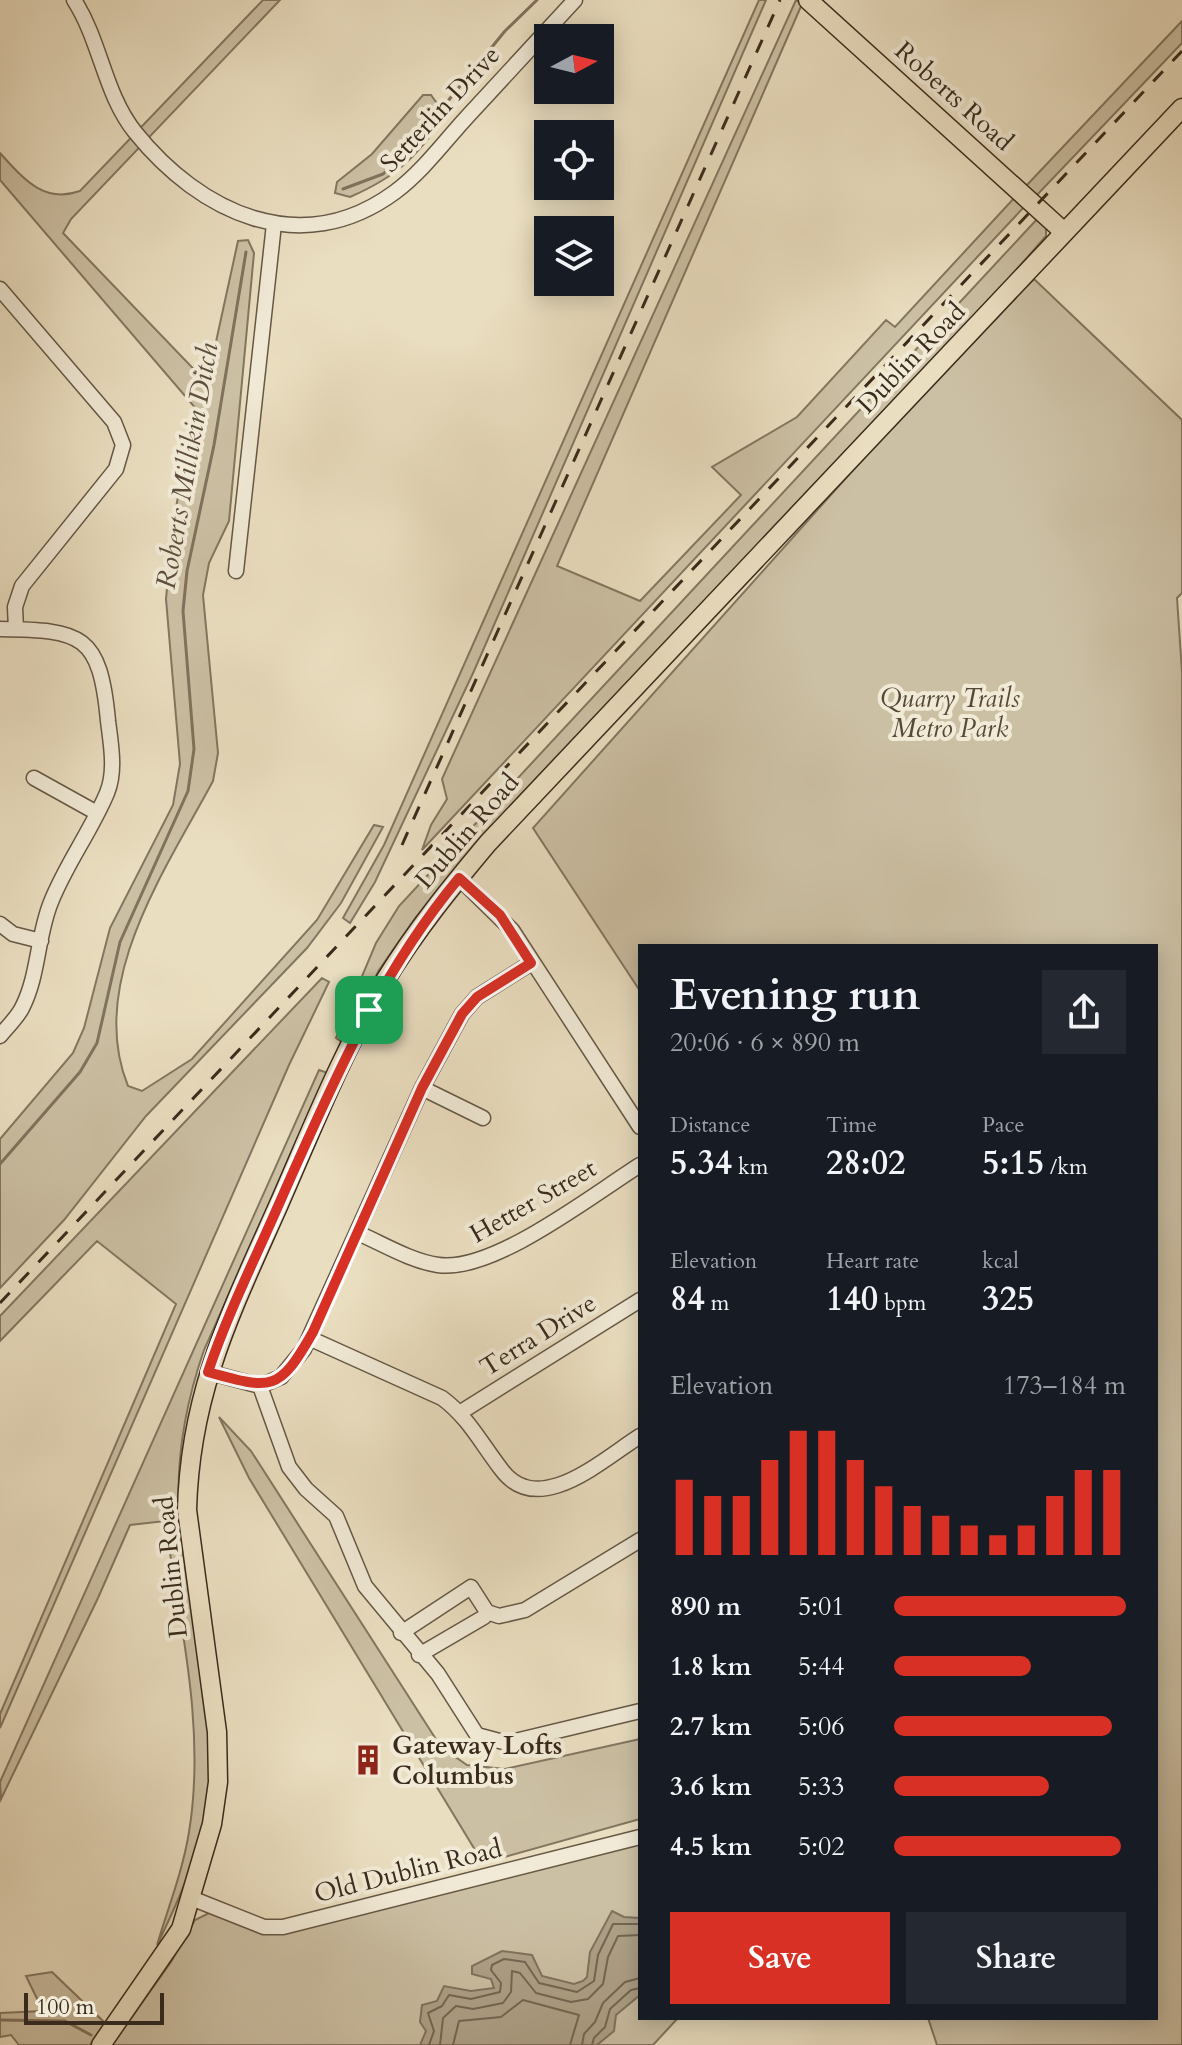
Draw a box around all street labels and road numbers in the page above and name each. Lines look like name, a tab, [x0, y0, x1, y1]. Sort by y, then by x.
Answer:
street label: Roberts Road	[887, 33, 1021, 159]
street label: Setterlin Drive	[372, 38, 508, 180]
street label: Dublin Road	[849, 295, 973, 421]
street label: Dublin Road	[407, 766, 527, 896]
street label: Hetter Street	[463, 1151, 603, 1251]
street label: Terra Drive	[473, 1285, 603, 1385]
street label: Dublin Road	[146, 1494, 196, 1640]
street label: Old Dublin Road	[311, 1831, 506, 1911]

